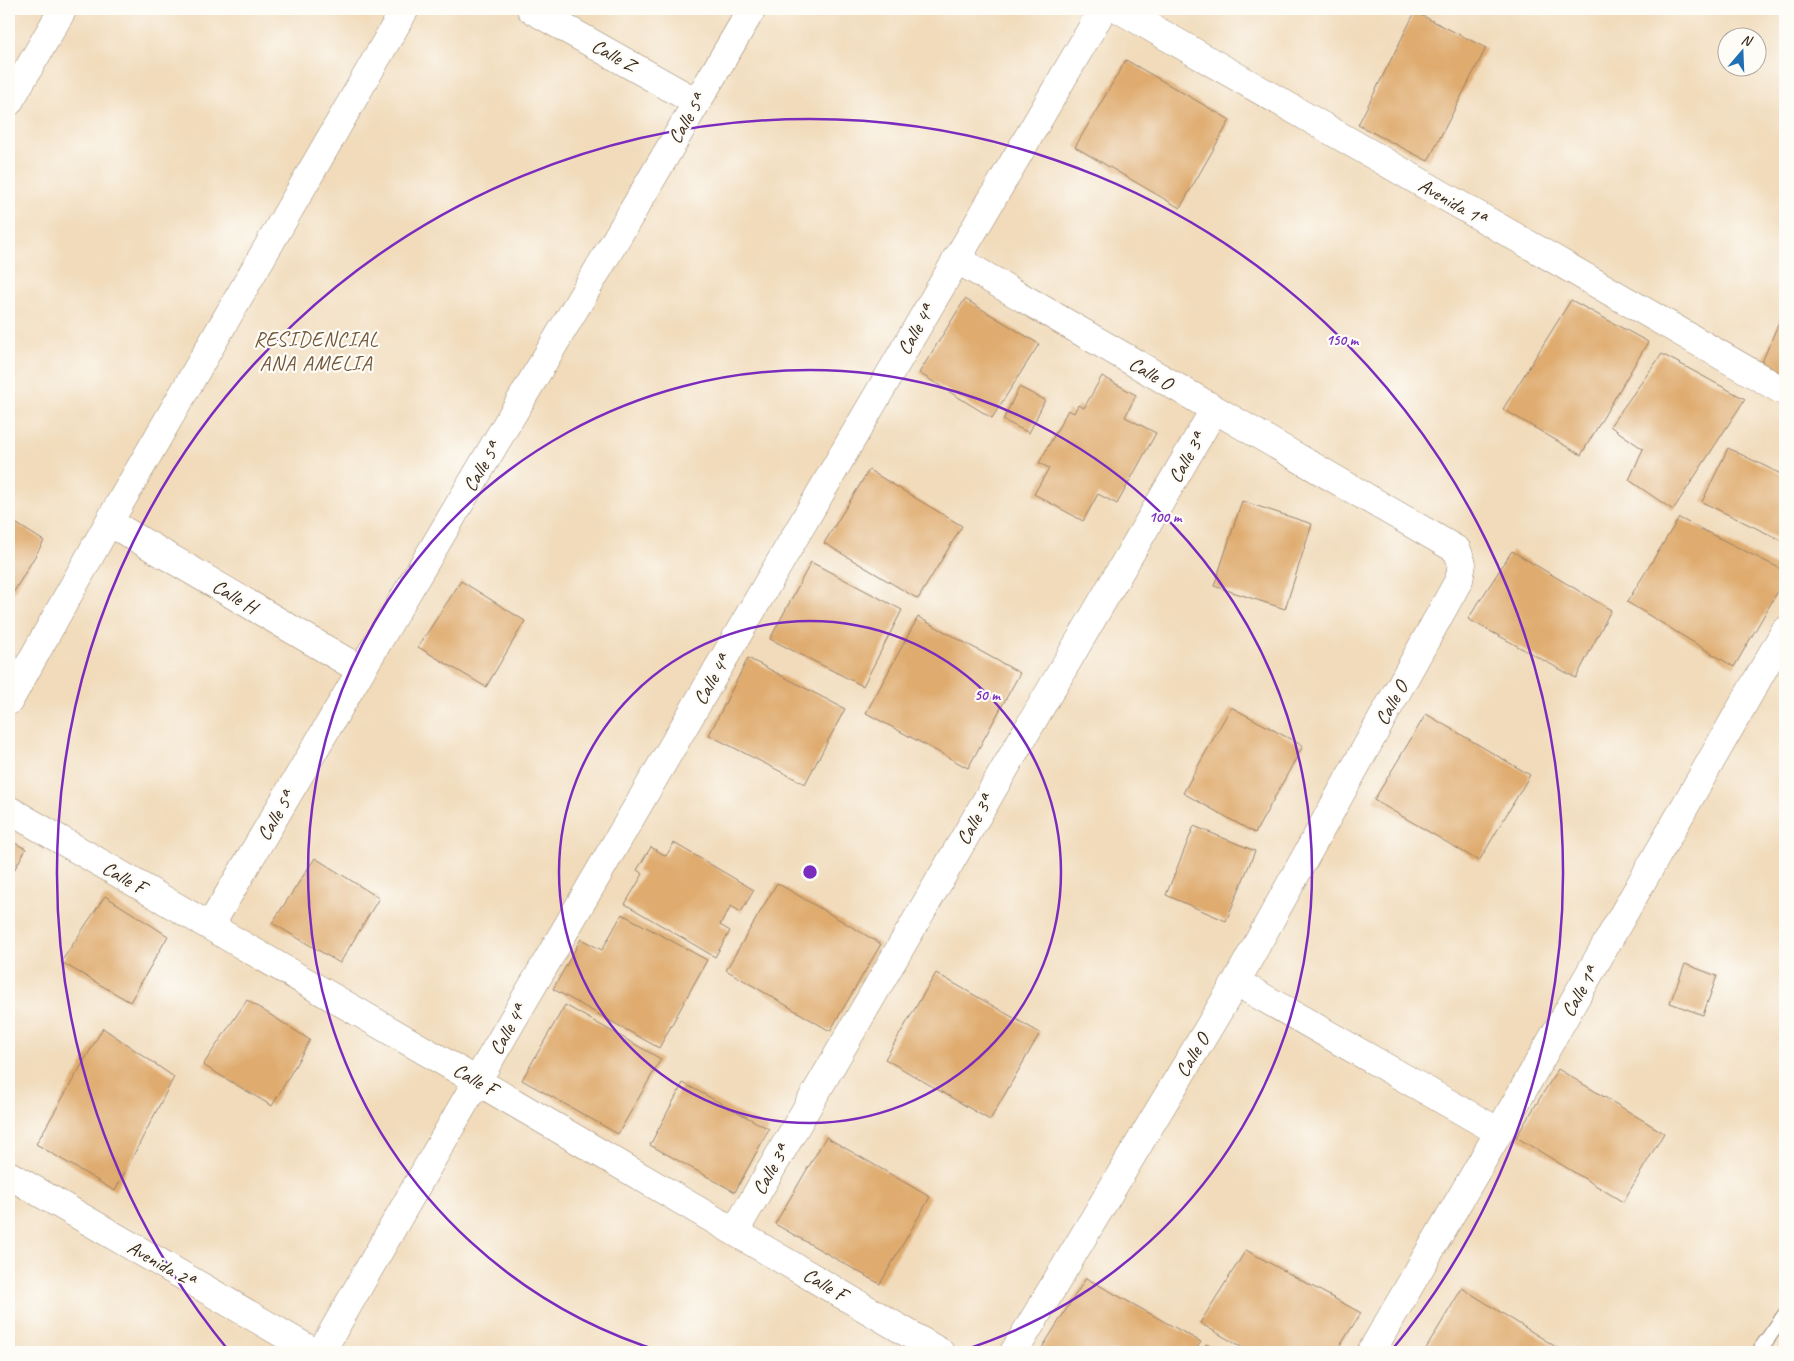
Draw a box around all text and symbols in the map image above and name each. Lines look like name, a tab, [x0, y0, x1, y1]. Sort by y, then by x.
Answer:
north arrow	[1716, 28, 1766, 78]
text: N	[1739, 31, 1755, 50]
street label: Calle Z	[587, 33, 642, 79]
street label: Calle 5ª	[662, 87, 713, 148]
street label: Avenida 1ª	[1414, 172, 1493, 232]
street label: Calle 4ª	[892, 298, 941, 359]
district label: RESIDENCIAL ANA AMELIA	[253, 326, 379, 376]
text: 150 m	[1326, 331, 1360, 350]
street label: Calle O	[1124, 351, 1179, 397]
street label: Calle 3ª	[1163, 426, 1212, 487]
street label: Calle 5ª	[457, 435, 508, 496]
text: 100 m	[1149, 508, 1183, 527]
street label: Calle H	[208, 573, 264, 621]
street label: Calle 4ª	[688, 648, 737, 709]
street label: Calle O	[1369, 675, 1415, 730]
text: 50 m	[974, 686, 1001, 705]
street label: Calle 5ª	[251, 784, 302, 845]
street label: Calle 3ª	[951, 788, 1000, 849]
street label: Calle F	[98, 855, 154, 902]
centre of rings	[801, 863, 819, 881]
street label: Calle 1ª	[1556, 960, 1605, 1021]
street label: Calle 4ª	[484, 998, 533, 1059]
street label: Calle O	[1170, 1027, 1216, 1081]
street label: Calle F	[449, 1057, 505, 1104]
street label: Calle 3ª	[747, 1138, 796, 1199]
street label: Avenida 2ª	[123, 1234, 202, 1294]
street label: Calle F	[799, 1262, 855, 1309]

